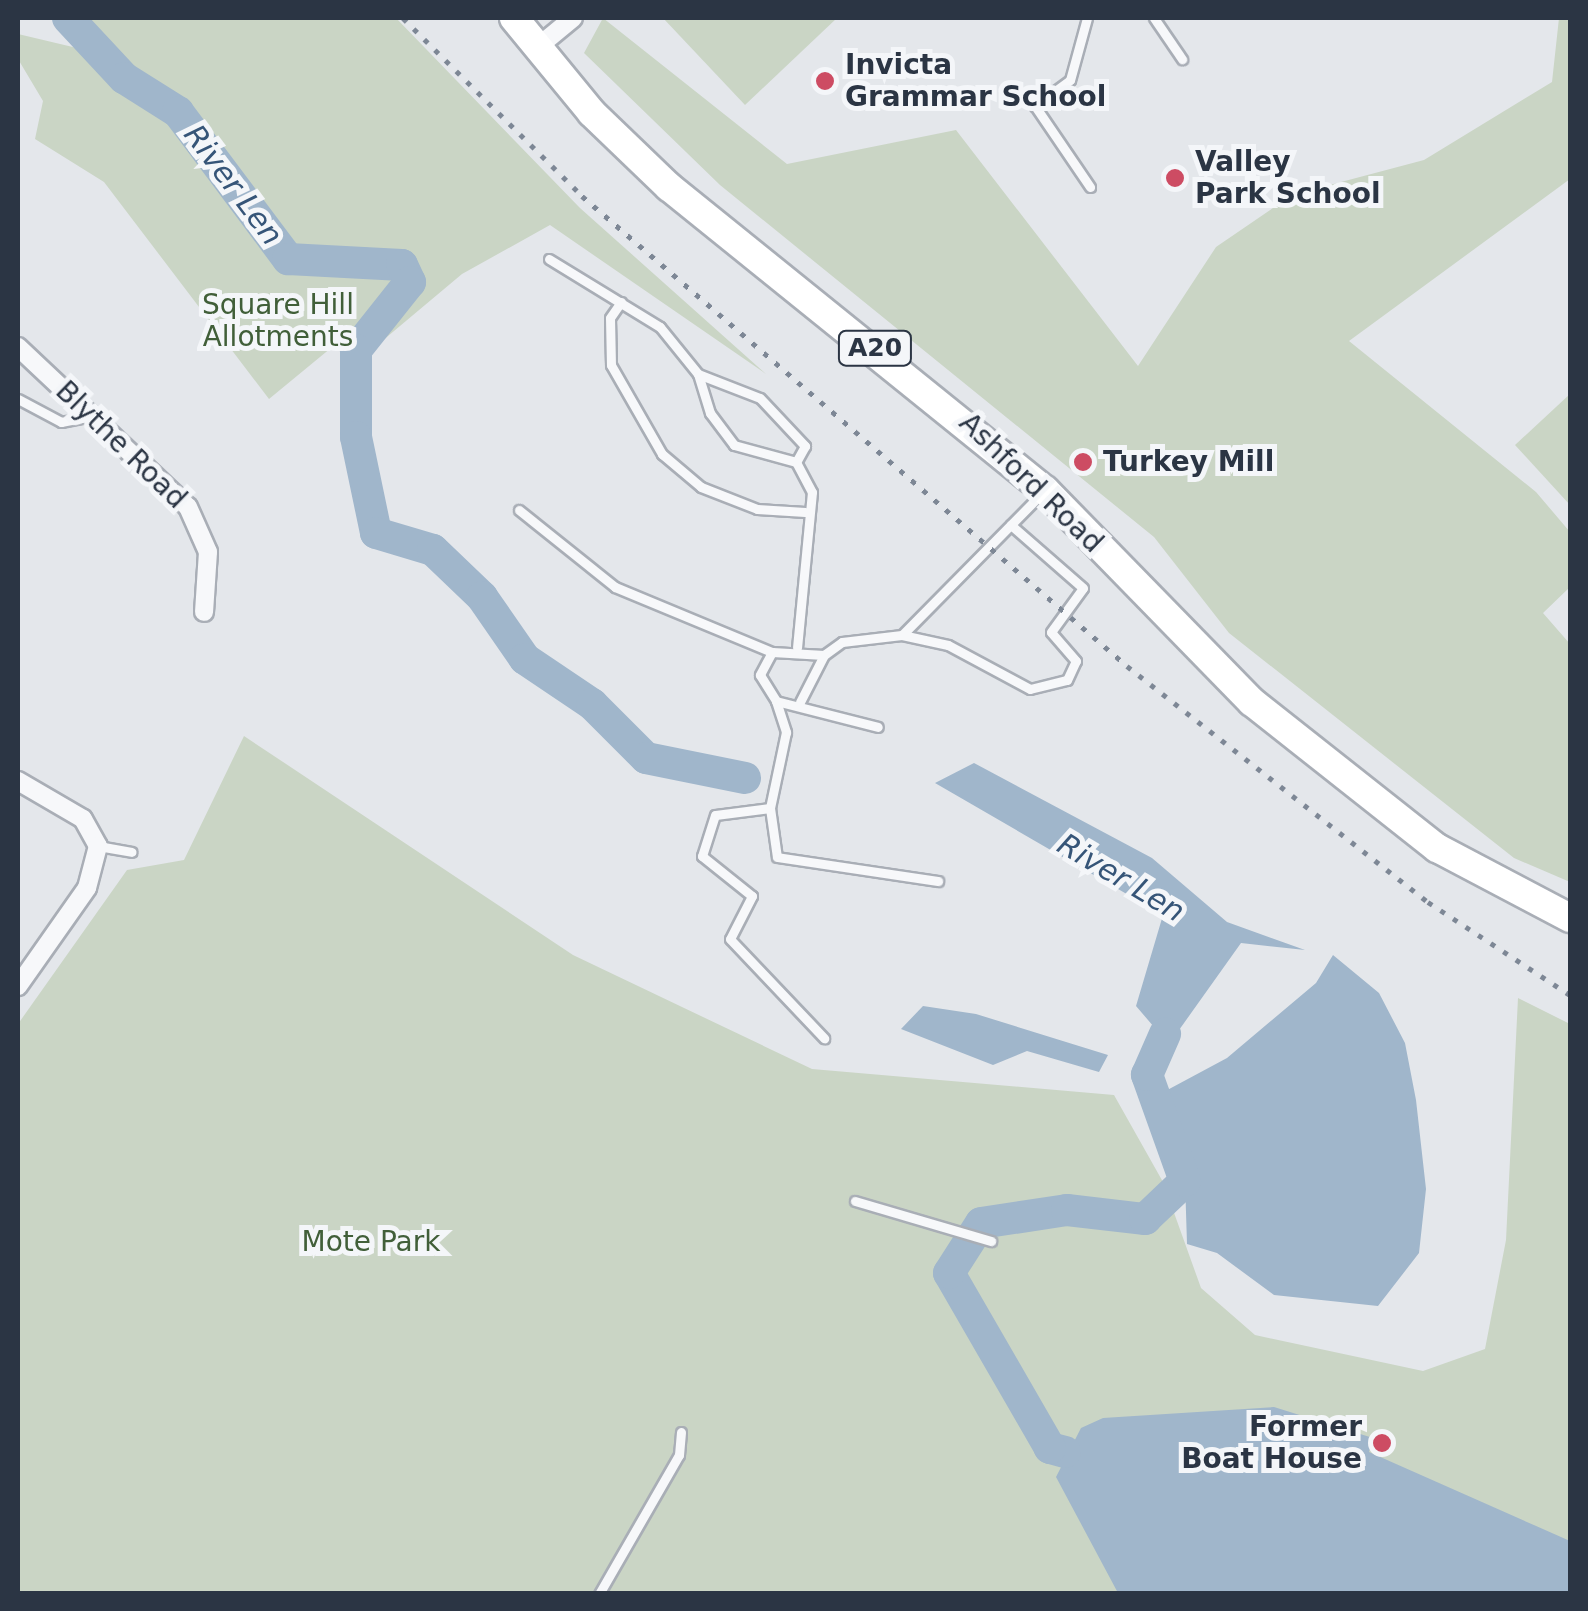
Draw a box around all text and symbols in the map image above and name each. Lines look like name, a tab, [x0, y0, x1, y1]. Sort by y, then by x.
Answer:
place label: Invicta Grammar School	[845, 48, 1106, 114]
marker: Invicta Grammar School	[814, 70, 836, 92]
water label: River Len	[176, 118, 290, 252]
place label: Valley Park School	[1195, 145, 1381, 211]
marker: Valley Park School	[1164, 167, 1186, 189]
park label: Square Hill Allotments	[202, 288, 354, 354]
road number: A20	[838, 328, 912, 368]
street label: Blythe Road	[49, 374, 193, 516]
street label: Ashford Road	[952, 406, 1110, 560]
place label: Turkey Mill	[1103, 445, 1274, 479]
marker: Turkey Mill	[1072, 451, 1094, 473]
water label: River Len	[1051, 826, 1191, 930]
park label: Mote Park	[302, 1225, 440, 1259]
place label: Former Boat House	[1181, 1410, 1362, 1476]
marker: Former Boat House	[1371, 1432, 1393, 1454]

